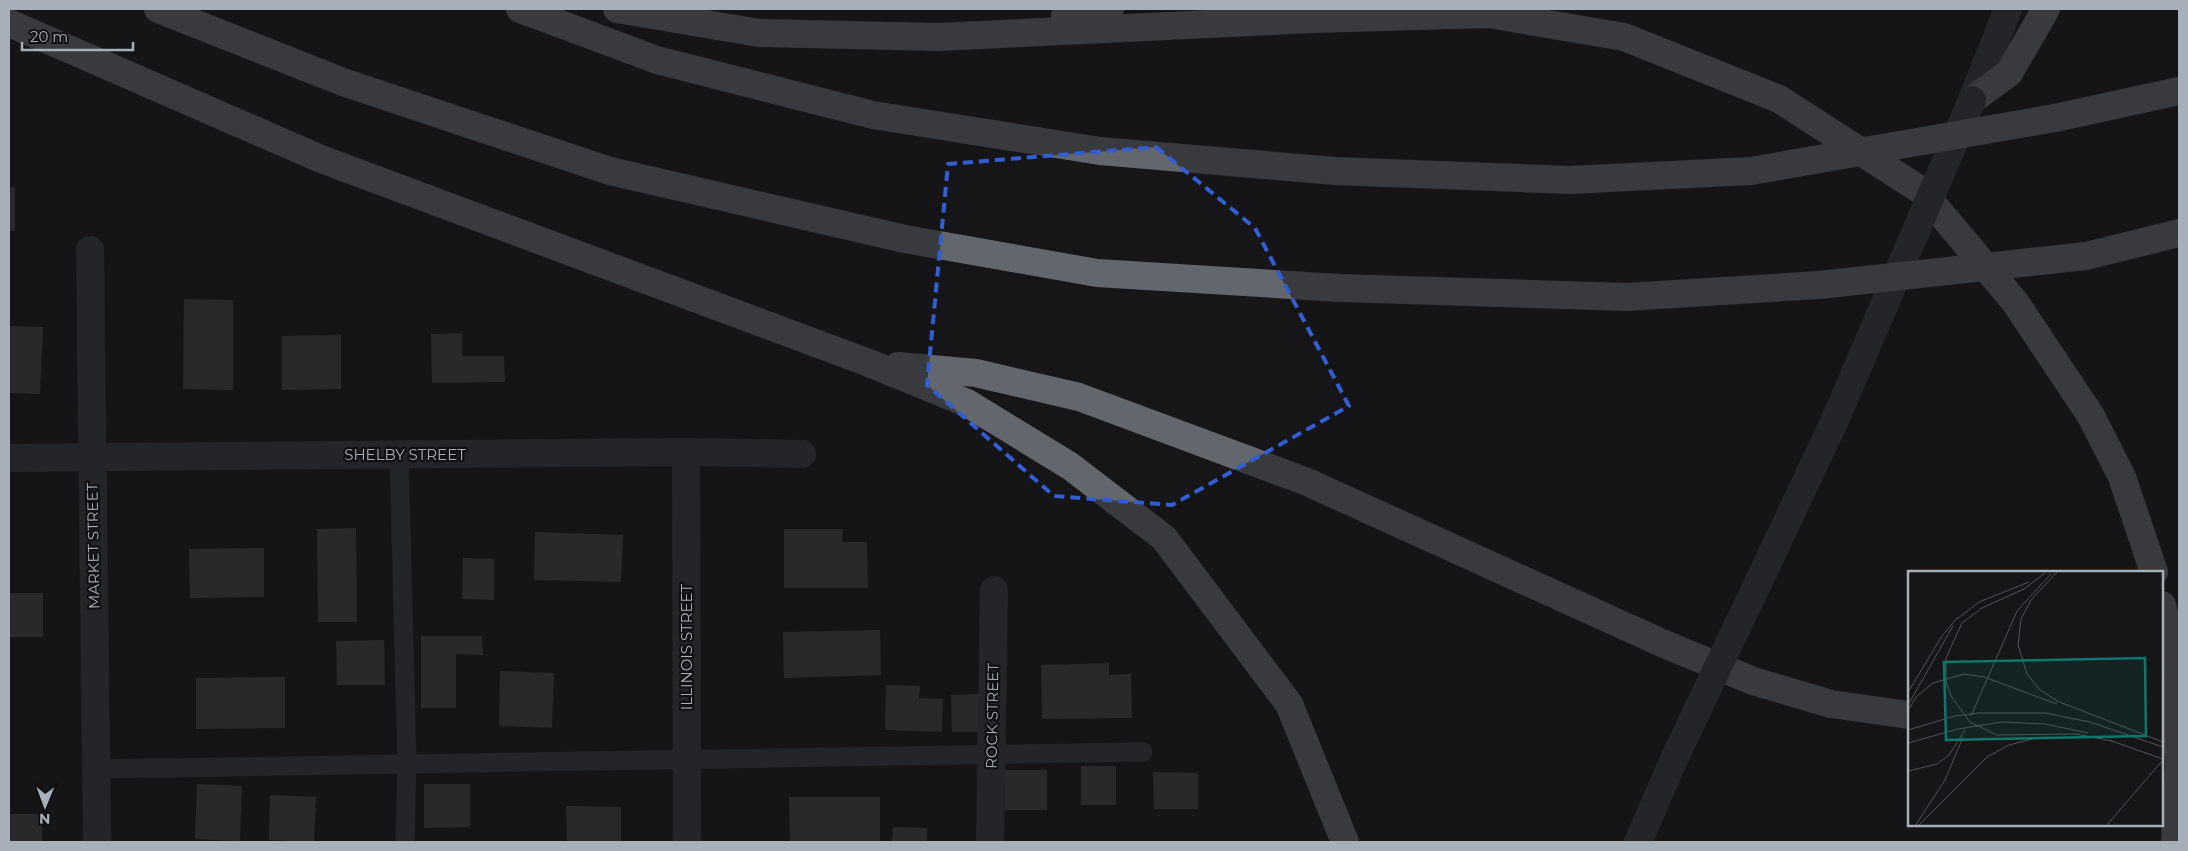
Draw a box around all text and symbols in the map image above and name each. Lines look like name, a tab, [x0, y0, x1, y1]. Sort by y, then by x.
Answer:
scale bar	[22, 20, 134, 52]
text: 20 m	[30, 27, 68, 46]
street label: SHELBY STREET	[344, 445, 466, 464]
street label: MARKET STREET	[82, 482, 104, 609]
inset map	[1908, 571, 2163, 826]
street label: ILLINOIS STREET	[677, 583, 696, 710]
street label: ROCK STREET	[982, 663, 1002, 769]
north arrow	[20, 781, 70, 831]
text: N	[39, 810, 51, 828]

